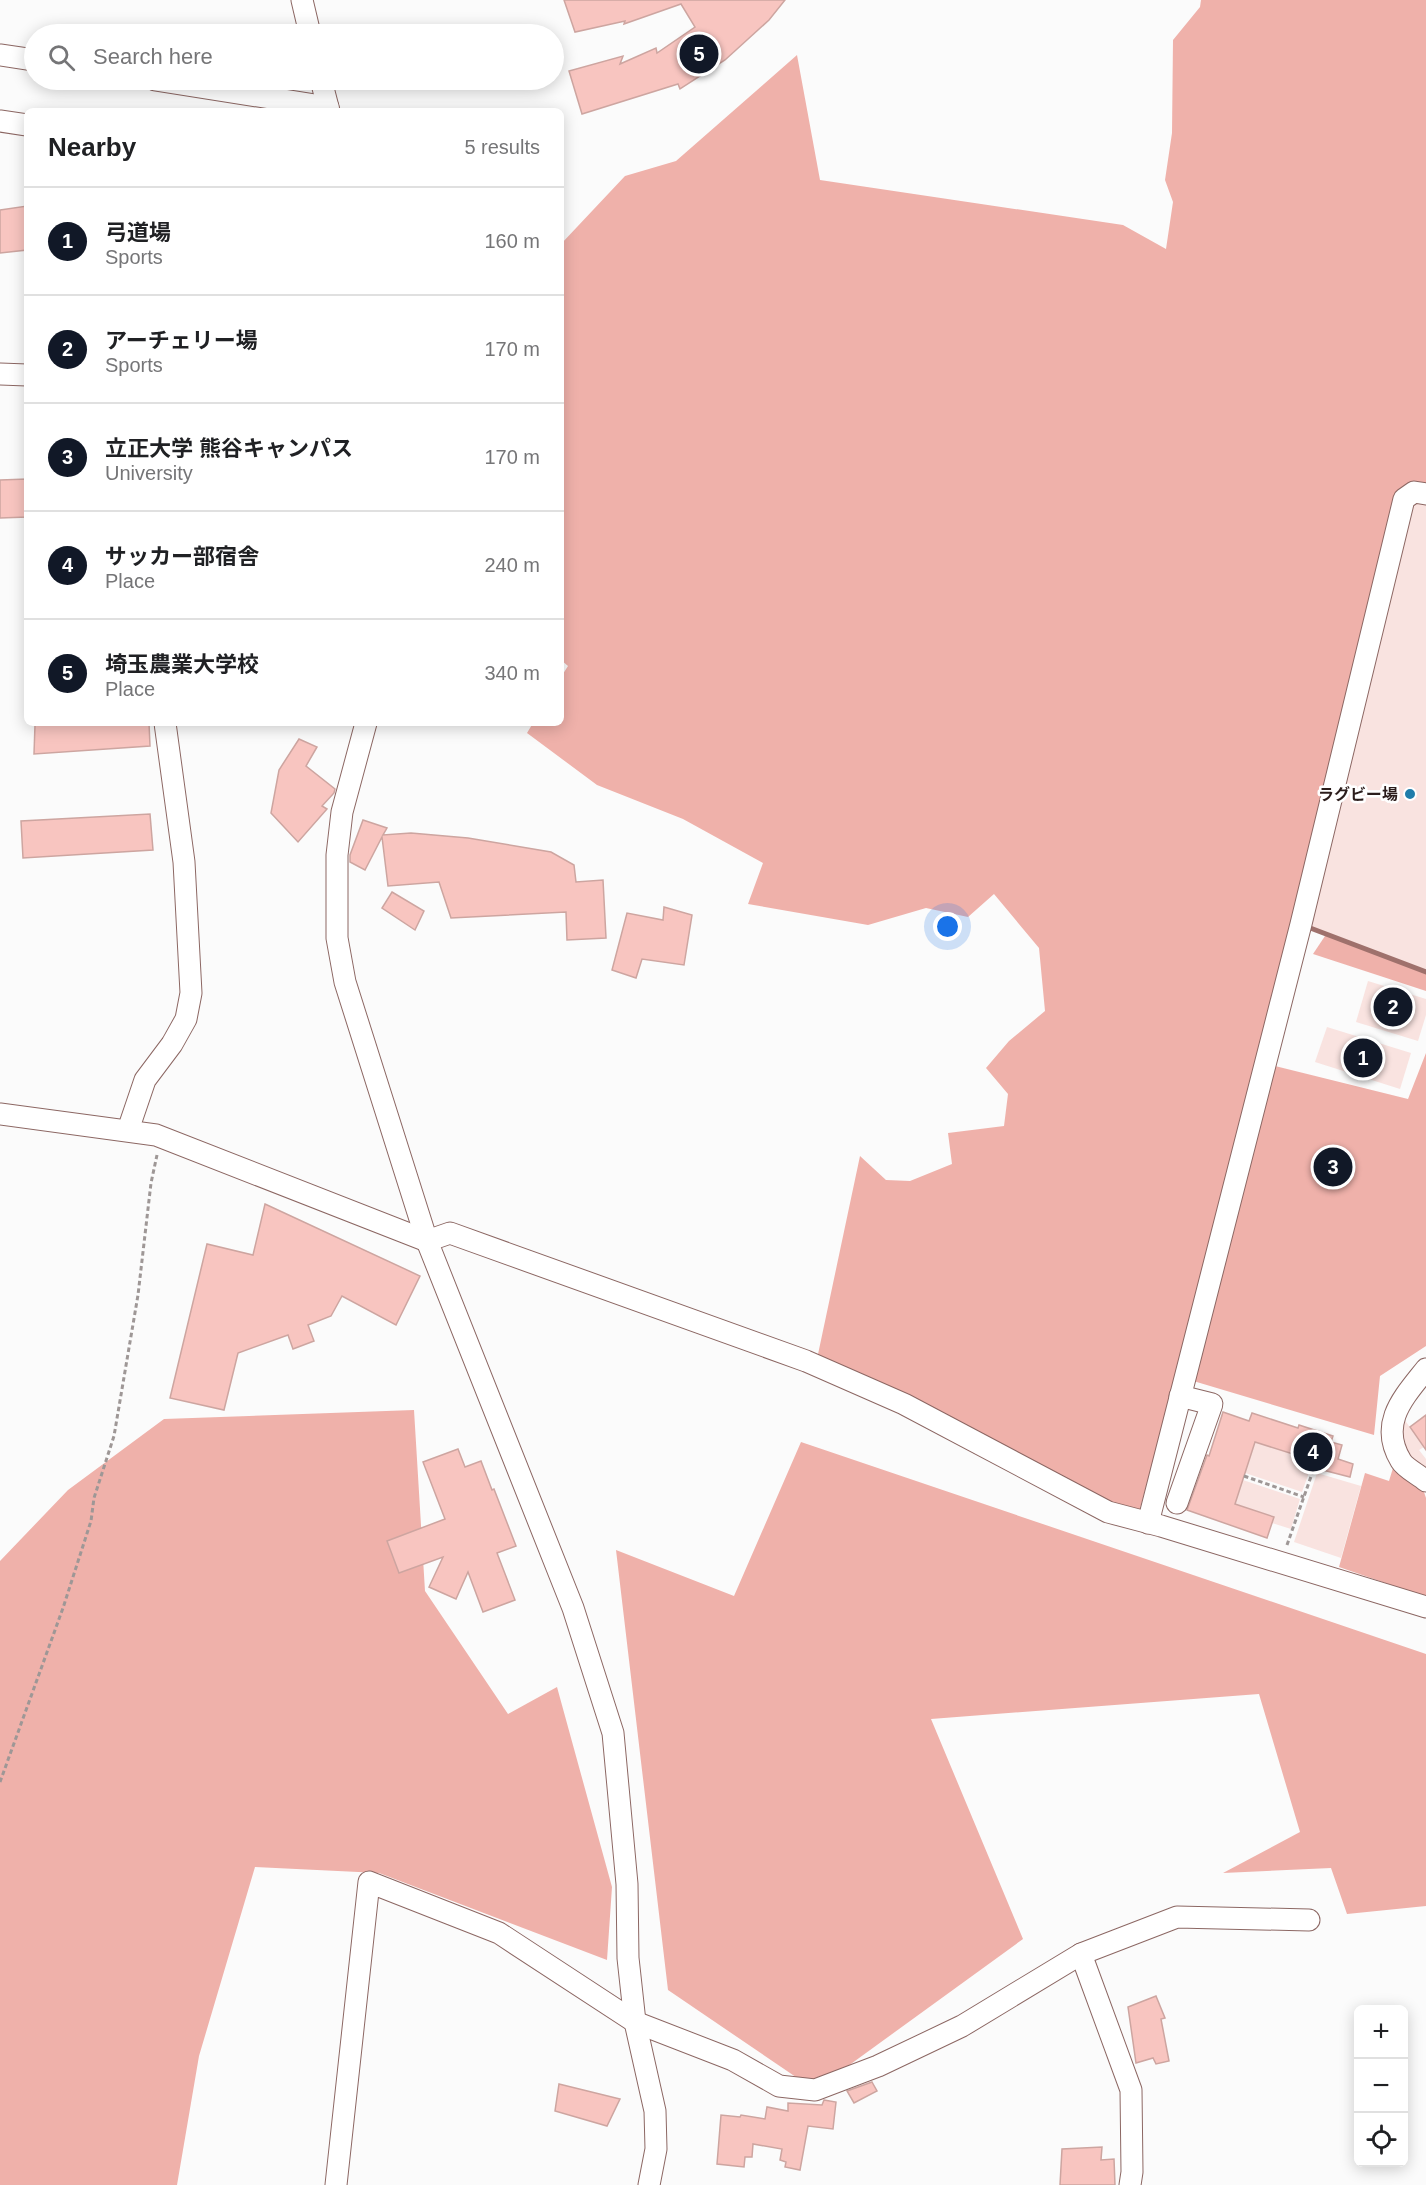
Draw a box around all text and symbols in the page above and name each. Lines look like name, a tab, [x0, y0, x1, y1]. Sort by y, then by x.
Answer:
search box	[24, 24, 564, 90]
pin: 5	[680, 32, 718, 76]
icon: search	[45, 41, 78, 74]
text: Search here	[93, 44, 213, 69]
text: Nearby	[48, 132, 136, 162]
text: 5 results	[464, 136, 540, 158]
text: 弓道場	[105, 220, 171, 245]
text: 1	[62, 230, 73, 252]
text: 160 m	[484, 230, 540, 252]
text: Sports	[105, 246, 163, 268]
text: アーチェリー場	[105, 328, 258, 353]
text: 2	[62, 338, 73, 360]
text: 170 m	[484, 338, 540, 360]
text: Sports	[105, 354, 163, 376]
text: 立正大学 熊谷キャンパス	[105, 436, 353, 461]
text: 3	[62, 446, 73, 468]
text: 170 m	[484, 446, 540, 468]
text: University	[105, 462, 193, 484]
text: サッカー部宿舎	[105, 544, 259, 569]
text: 4	[62, 554, 73, 576]
text: 240 m	[484, 554, 540, 576]
text: Place	[105, 570, 155, 592]
text: 埼玉農業大学校	[105, 652, 259, 677]
text: 5	[62, 662, 73, 684]
text: 340 m	[484, 662, 540, 684]
text: Place	[105, 678, 155, 700]
place label: ラグビー場	[1318, 785, 1398, 803]
marker: ラグビー場	[1403, 787, 1417, 801]
your location	[933, 912, 962, 941]
pin: 2	[1374, 984, 1412, 1030]
pin: 1	[1344, 1036, 1382, 1080]
pin: 3	[1314, 1144, 1352, 1190]
pin: 4	[1294, 1430, 1332, 1474]
map controls	[1354, 2005, 1408, 2167]
button: +	[1354, 2005, 1408, 2059]
button: −	[1354, 2059, 1408, 2113]
button: locate	[1354, 2113, 1408, 2167]

